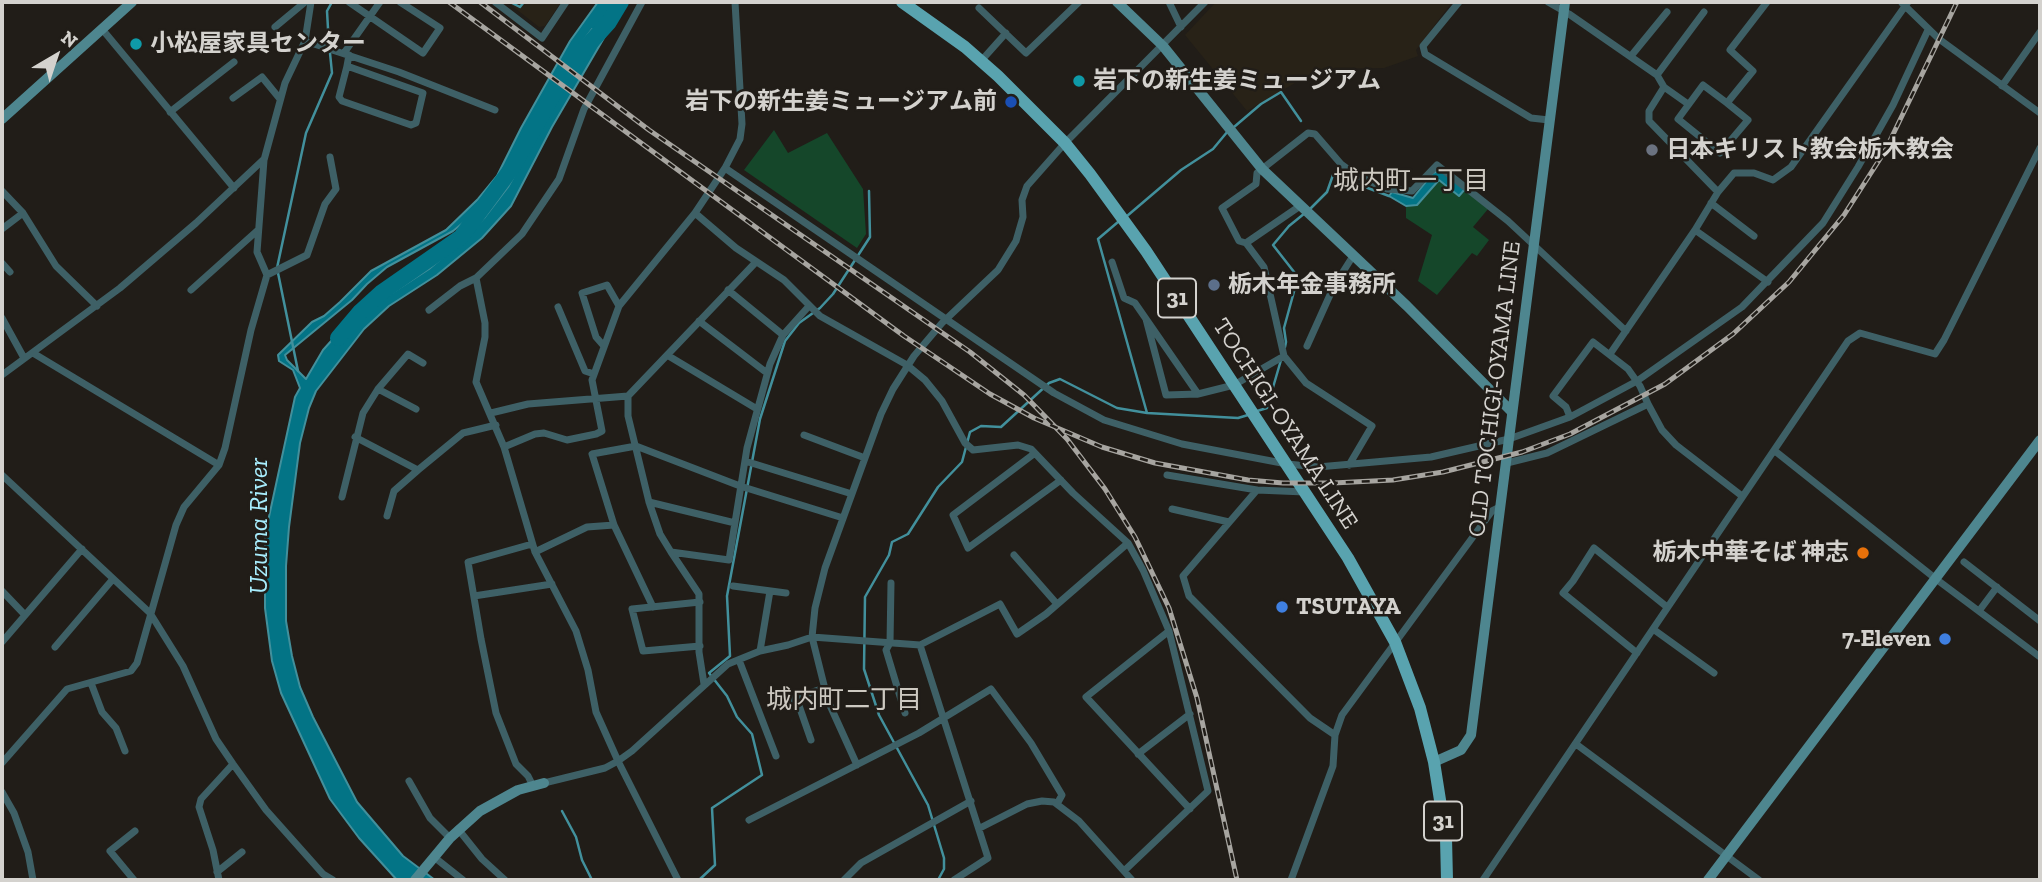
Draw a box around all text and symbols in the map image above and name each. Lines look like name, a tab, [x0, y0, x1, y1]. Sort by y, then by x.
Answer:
north arrow	[21, 21, 91, 91]
text: N	[57, 26, 82, 53]
place label: 小松屋家具センター	[150, 30, 366, 58]
marker: 小松屋家具センター	[128, 36, 144, 52]
place label: 岩下の新生姜ミュージアム	[1093, 67, 1381, 95]
marker: 岩下の新生姜ミュージアム	[1071, 73, 1087, 89]
place label: 岩下の新生姜ミュージアム前	[685, 88, 997, 116]
marker: 岩下の新生姜ミュージアム前	[1003, 94, 1019, 110]
place label: 日本キリスト教会栃木教会	[1666, 136, 1954, 164]
marker: 日本キリスト教会栃木教会	[1644, 142, 1660, 158]
district label: 城内町一丁目	[1333, 166, 1489, 198]
street label: OLD TOCHIGI-OYAMA LINE	[1463, 239, 1527, 539]
place label: 栃木年金事務所	[1228, 271, 1396, 299]
marker: 栃木年金事務所	[1206, 277, 1222, 293]
road number: 31	[1158, 278, 1196, 318]
street label: TOCHIGI-OYAMA LINE	[1206, 313, 1364, 535]
water label: Uzuma River	[244, 458, 276, 594]
place label: 栃木中華そば 神志	[1653, 539, 1849, 567]
marker: 栃木中華そば 神志	[1855, 545, 1871, 561]
place label: TSUTAYA	[1296, 593, 1401, 621]
marker: TSUTAYA	[1274, 599, 1290, 615]
place label: 7-Eleven	[1842, 625, 1931, 653]
marker: 7-Eleven	[1937, 631, 1953, 647]
district label: 城内町二丁目	[766, 685, 922, 717]
road number: 31	[1424, 802, 1462, 841]

